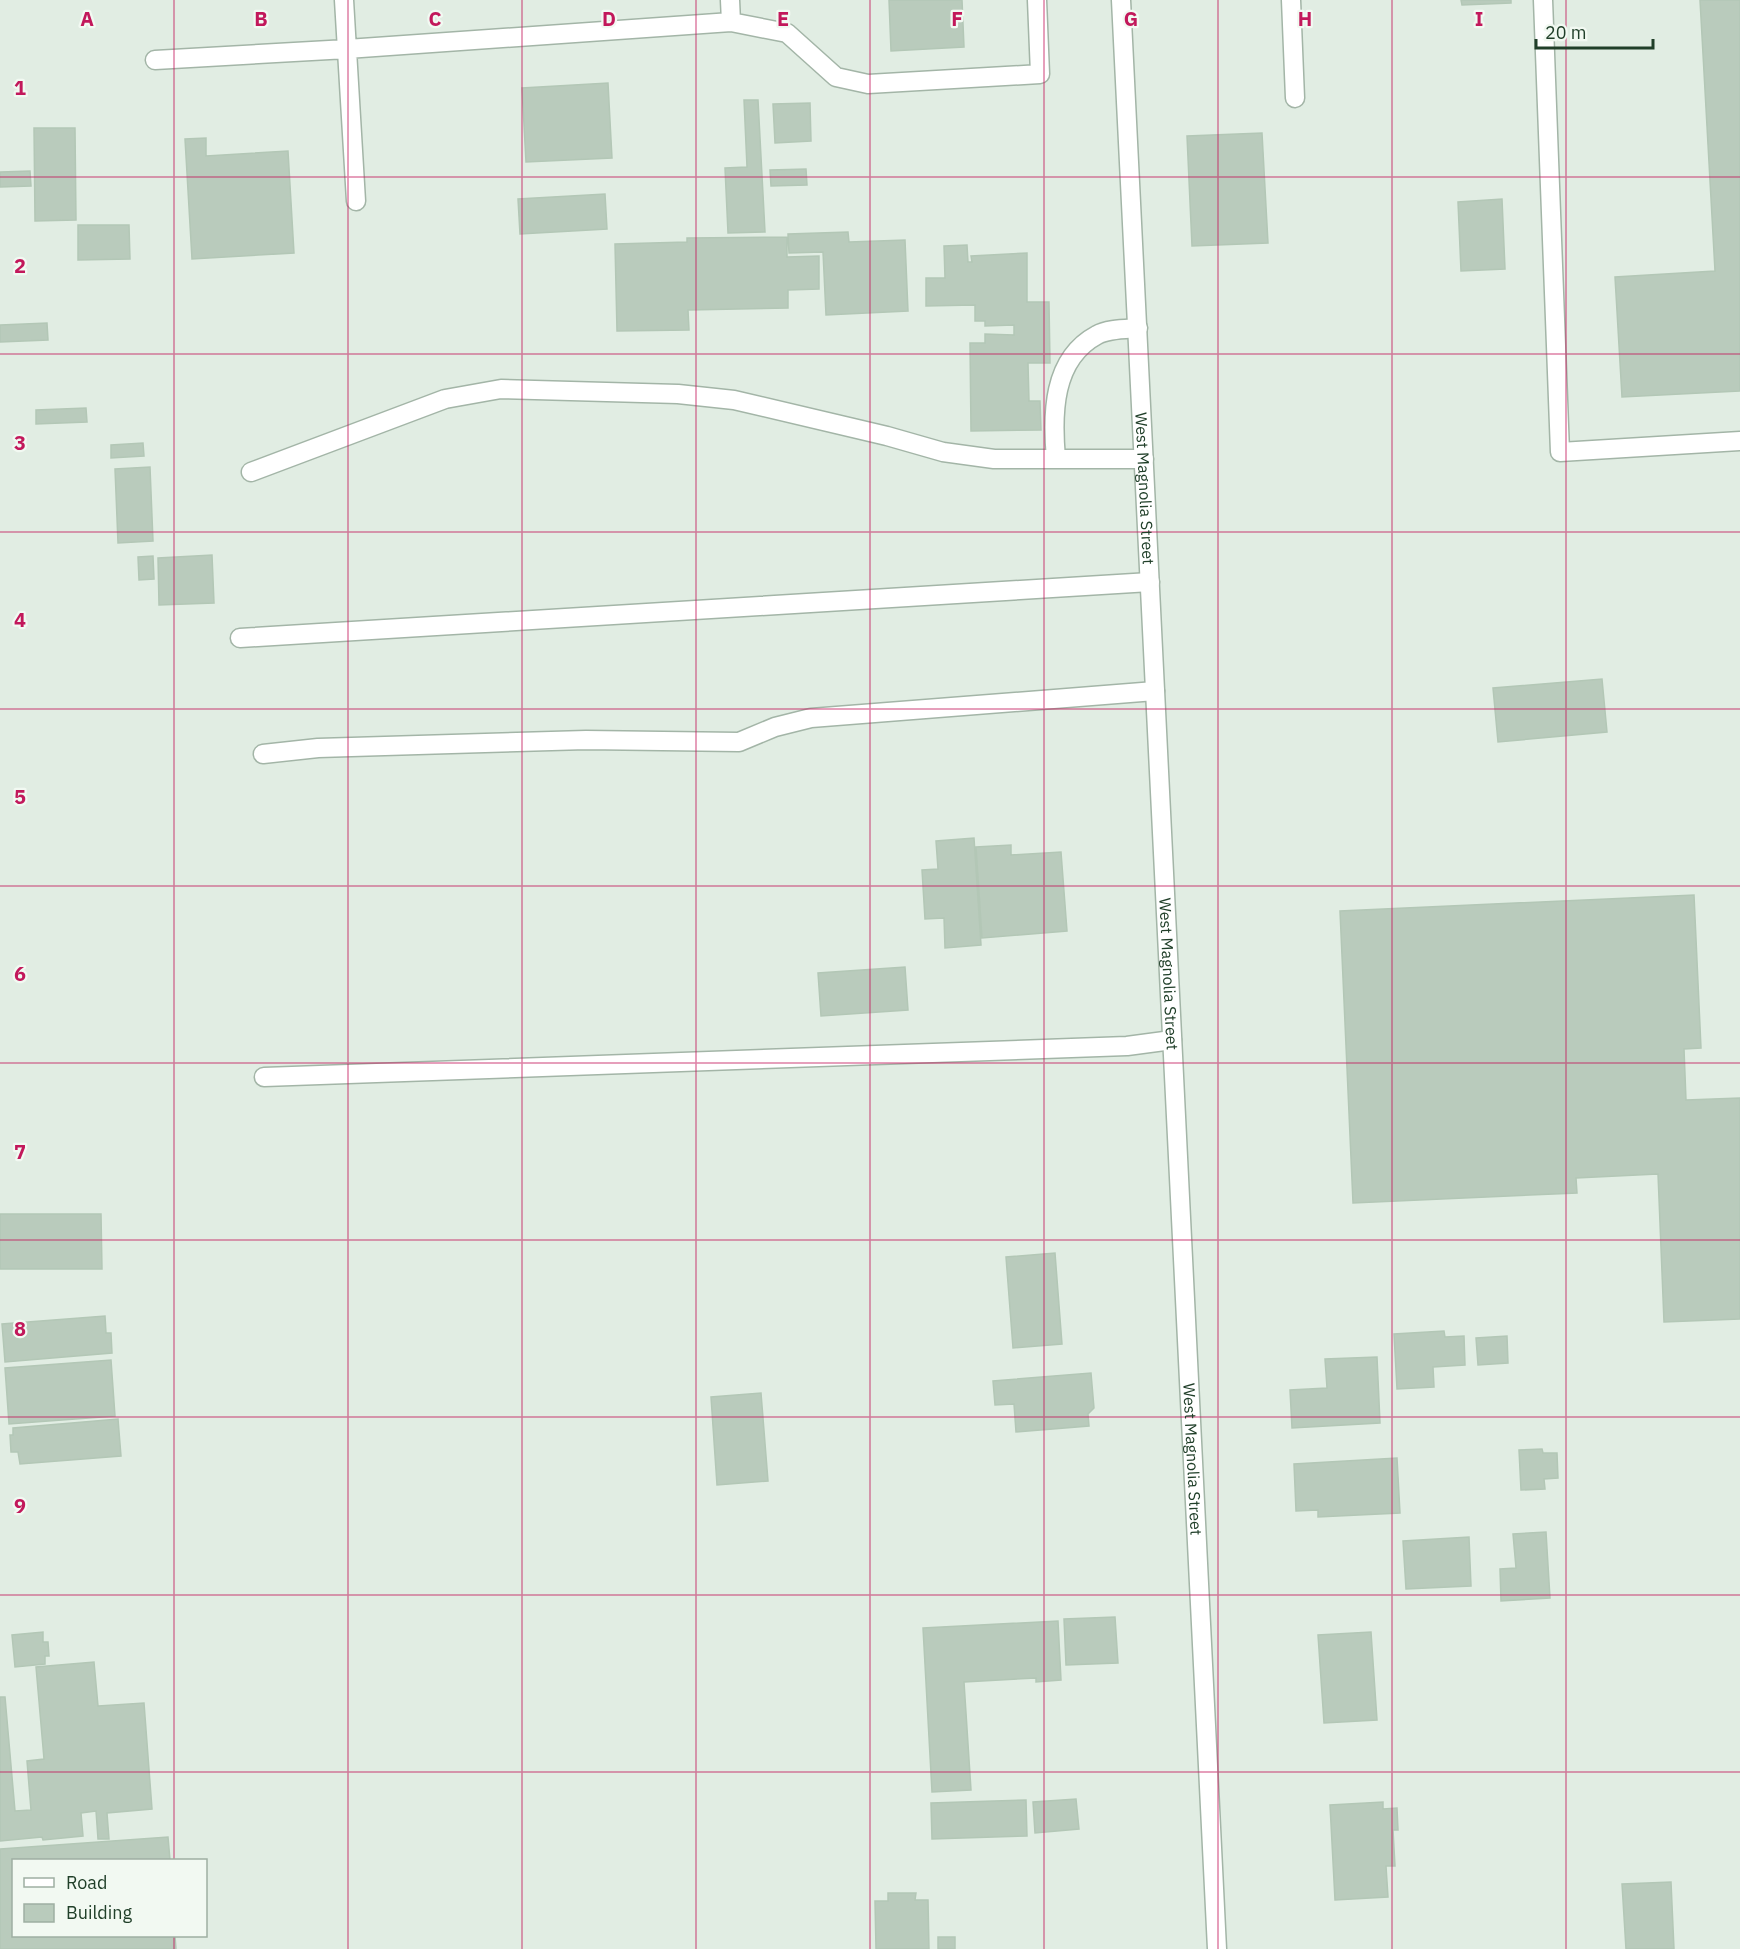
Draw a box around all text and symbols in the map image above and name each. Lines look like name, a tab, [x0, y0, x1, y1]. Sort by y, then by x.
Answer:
text: A	[80, 5, 94, 32]
text: B	[254, 5, 268, 32]
text: C	[428, 5, 442, 32]
text: D	[602, 5, 616, 32]
text: E	[777, 5, 789, 32]
text: F	[951, 5, 963, 32]
text: G	[1124, 5, 1138, 32]
text: H	[1298, 5, 1312, 32]
text: I	[1475, 5, 1483, 32]
scale bar	[1536, 12, 1653, 50]
text: 20 m	[1545, 21, 1587, 44]
text: 1	[14, 74, 26, 101]
text: 2	[14, 252, 26, 279]
street label: West Magnolia Street	[1131, 412, 1159, 565]
text: 3	[14, 429, 26, 456]
text: 4	[14, 606, 26, 633]
text: 5	[14, 783, 26, 810]
street label: West Magnolia Street	[1155, 897, 1183, 1051]
text: 6	[14, 960, 26, 987]
text: 7	[14, 1138, 26, 1165]
text: 8	[14, 1315, 26, 1342]
street label: West Magnolia Street	[1179, 1383, 1207, 1536]
text: 9	[14, 1492, 26, 1519]
legend	[12, 1859, 207, 1937]
text: Road	[66, 1871, 107, 1894]
text: Building	[66, 1901, 133, 1924]

